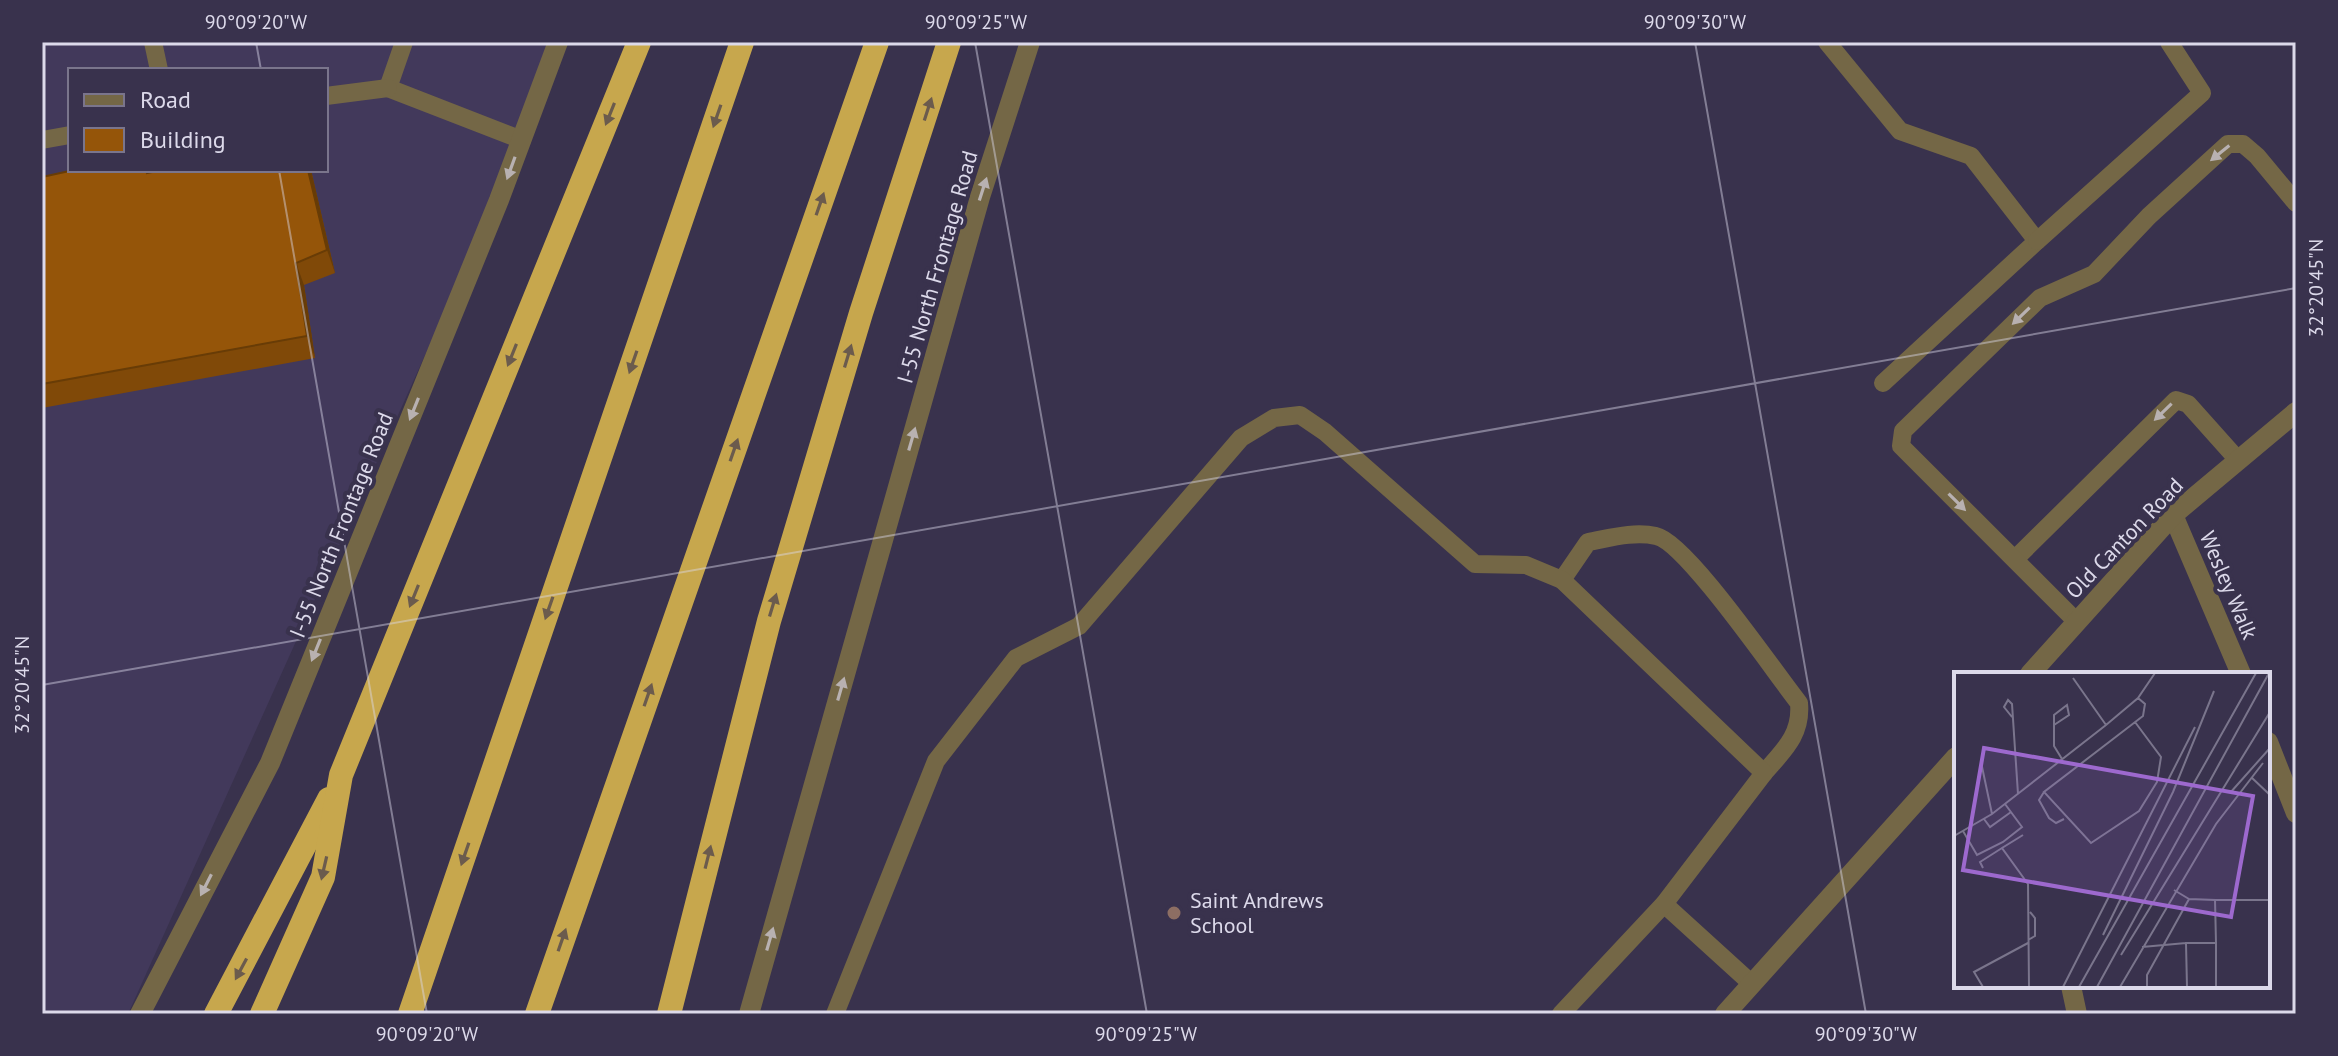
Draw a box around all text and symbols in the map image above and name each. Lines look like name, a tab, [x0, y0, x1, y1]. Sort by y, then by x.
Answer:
text: 90°09'20"W	[205, 9, 308, 35]
text: 90°09'25"W	[925, 9, 1028, 35]
text: 90°09'30"W	[1644, 9, 1747, 35]
legend	[68, 68, 328, 172]
text: Road	[140, 84, 191, 115]
one-way arrow	[922, 96, 934, 120]
one-way arrow	[603, 102, 616, 126]
one-way arrow	[710, 104, 722, 128]
text: Building	[140, 124, 226, 155]
one-way arrow	[2209, 144, 2230, 161]
street label: I-55 North Frontage Road	[890, 147, 984, 387]
one-way arrow	[504, 156, 517, 180]
one-way arrow	[977, 176, 990, 200]
one-way arrow	[815, 192, 827, 216]
text: 32°20'45"N	[2303, 239, 2329, 337]
one-way arrow	[2012, 306, 2031, 324]
one-way arrow	[505, 343, 518, 367]
one-way arrow	[842, 344, 855, 368]
one-way arrow	[626, 350, 638, 374]
one-way arrow	[407, 397, 420, 421]
one-way arrow	[2154, 403, 2173, 421]
street label: I-55 North Frontage Road	[283, 408, 399, 642]
one-way arrow	[906, 426, 919, 450]
one-way arrow	[729, 437, 741, 461]
street label: Old Canton Road	[2059, 472, 2189, 604]
one-way arrow	[1947, 492, 1966, 510]
street label: Wesley Walk	[2194, 527, 2265, 644]
one-way arrow	[407, 584, 420, 608]
one-way arrow	[767, 593, 780, 617]
one-way arrow	[542, 596, 554, 620]
text: 32°20'45"N	[9, 636, 35, 734]
one-way arrow	[309, 638, 322, 662]
inset map	[1954, 672, 2270, 988]
one-way arrow	[835, 676, 848, 700]
one-way arrow	[643, 683, 655, 707]
one-way arrow	[458, 842, 470, 866]
one-way arrow	[702, 844, 714, 869]
one-way arrow	[317, 856, 330, 881]
one-way arrow	[200, 874, 213, 897]
place label: Saint Andrews School	[1190, 886, 1324, 939]
marker: Saint Andrews School	[1165, 904, 1183, 922]
one-way arrow	[764, 926, 777, 950]
one-way arrow	[557, 928, 569, 952]
one-way arrow	[234, 957, 247, 980]
text: 90°09'20"W	[376, 1021, 479, 1047]
text: 90°09'25"W	[1095, 1021, 1198, 1047]
text: 90°09'30"W	[1815, 1021, 1918, 1047]

